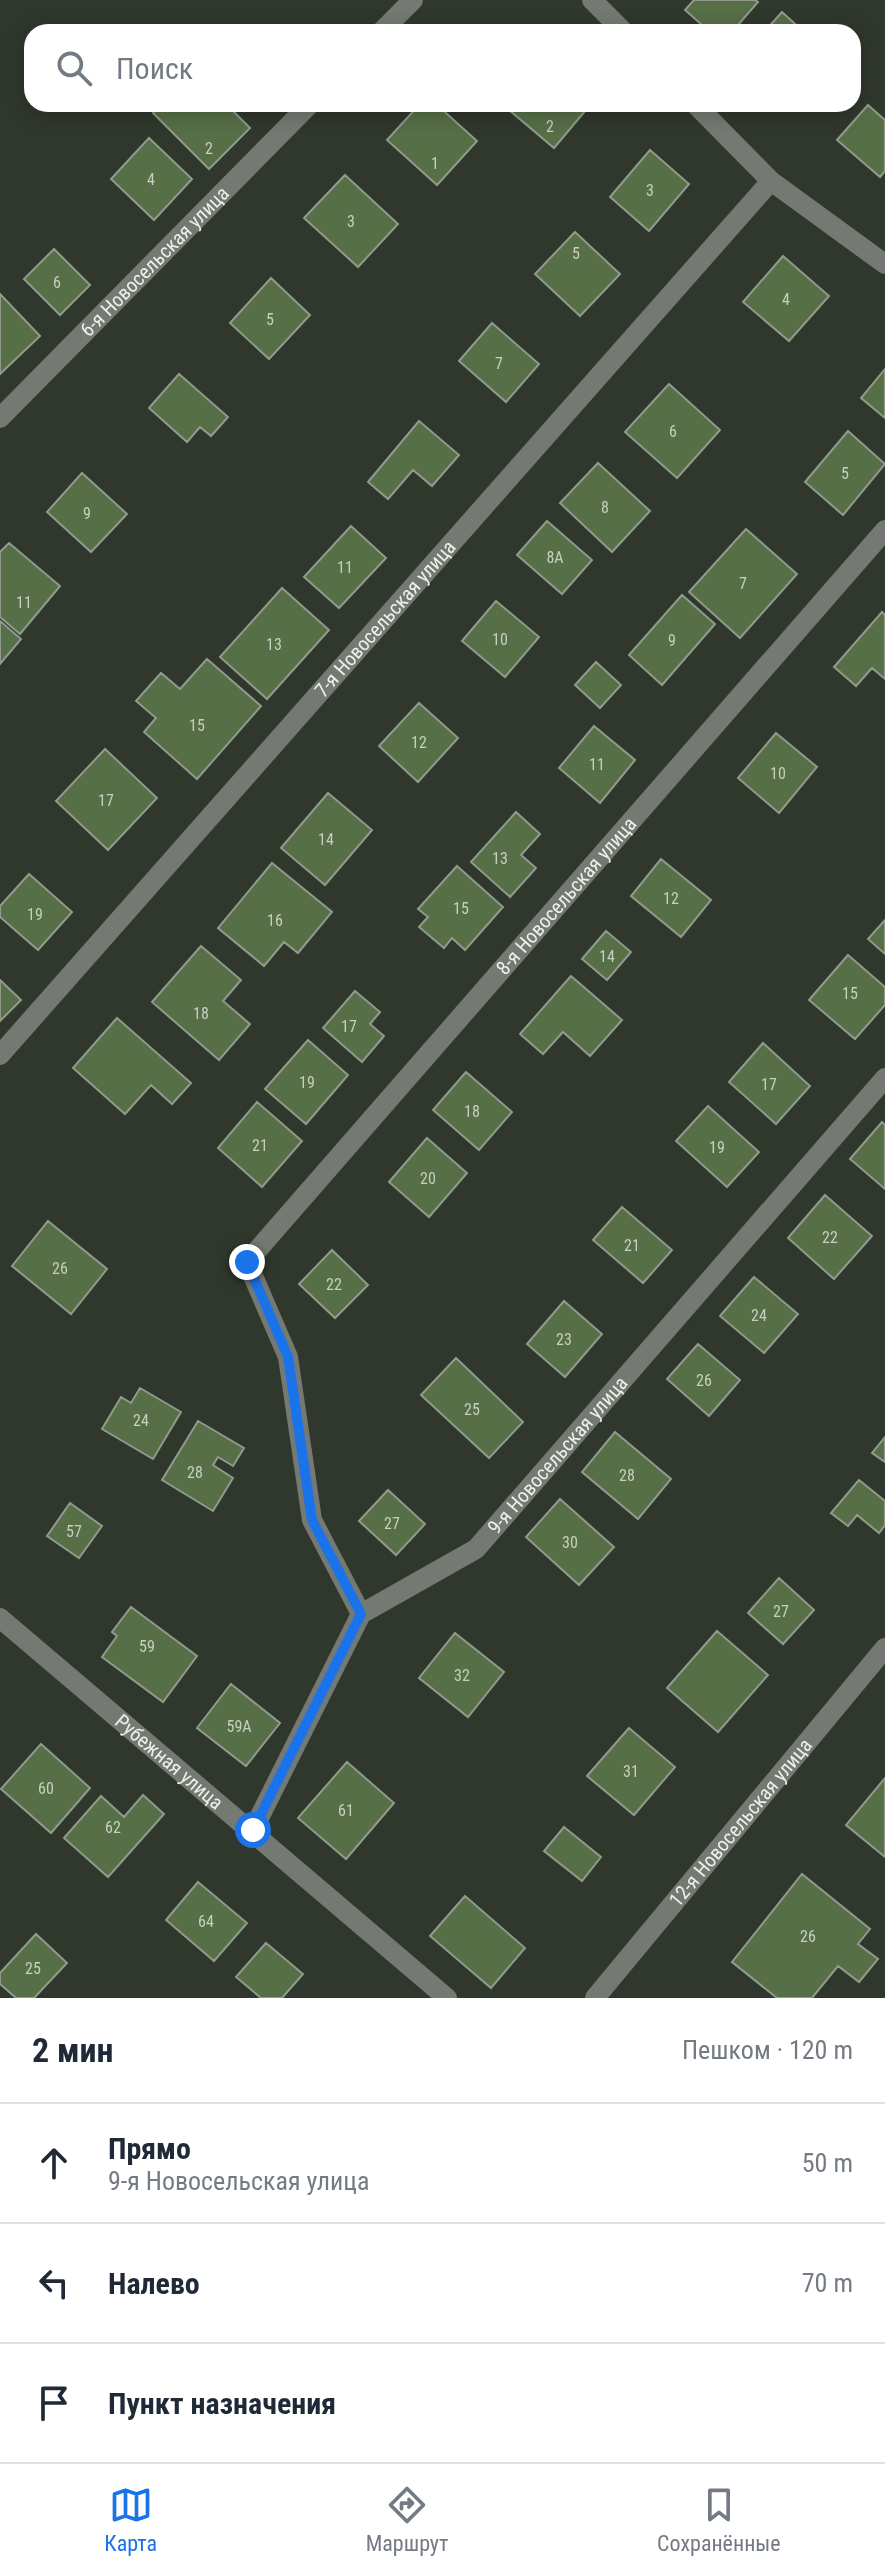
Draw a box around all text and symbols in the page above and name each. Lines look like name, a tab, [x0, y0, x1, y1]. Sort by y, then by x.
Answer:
search box	[24, 24, 861, 112]
icon: search	[52, 46, 96, 90]
text: Поиск	[116, 51, 193, 86]
house number: 2	[546, 117, 554, 136]
house number: 2	[205, 139, 213, 158]
house number: 1	[431, 154, 439, 173]
house number: 4	[147, 170, 155, 189]
street label: 6-я Новосельская улица	[75, 181, 234, 341]
house number: 3	[646, 181, 654, 200]
house number: 3	[347, 212, 355, 231]
house number: 5	[572, 244, 580, 263]
house number: 6	[53, 273, 61, 292]
house number: 4	[782, 290, 790, 309]
house number: 5	[266, 310, 274, 329]
house number: 7	[495, 354, 503, 373]
house number: 6	[669, 422, 677, 441]
house number: 5	[841, 464, 849, 483]
house number: 8	[601, 498, 609, 517]
house number: 9	[83, 504, 91, 523]
street label: 7-я Новосельская улица	[309, 535, 461, 702]
house number: 8А	[546, 548, 564, 567]
house number: 11	[337, 558, 353, 577]
house number: 7	[739, 574, 747, 593]
house number: 11	[16, 593, 32, 612]
house number: 10	[492, 630, 508, 649]
house number: 9	[668, 631, 676, 650]
house number: 13	[266, 635, 282, 654]
house number: 15	[189, 716, 205, 735]
house number: 12	[411, 733, 427, 752]
house number: 11	[589, 755, 605, 774]
house number: 10	[770, 764, 786, 783]
house number: 17	[98, 791, 114, 810]
street label: 8-я Новосельская улица	[491, 812, 641, 980]
house number: 14	[318, 830, 334, 849]
house number: 13	[492, 849, 508, 868]
house number: 12	[663, 889, 679, 908]
house number: 15	[453, 899, 469, 918]
house number: 19	[27, 905, 43, 924]
house number: 16	[267, 911, 283, 930]
house number: 14	[599, 947, 615, 966]
house number: 15	[842, 984, 858, 1003]
house number: 18	[193, 1004, 209, 1023]
house number: 17	[341, 1017, 357, 1036]
house number: 19	[299, 1073, 315, 1092]
house number: 17	[761, 1075, 777, 1094]
house number: 18	[464, 1102, 480, 1121]
house number: 21	[252, 1136, 268, 1155]
house number: 19	[709, 1138, 725, 1157]
house number: 20	[420, 1169, 436, 1188]
house number: 22	[822, 1228, 838, 1247]
house number: 21	[624, 1236, 640, 1255]
route end	[229, 1244, 265, 1280]
house number: 26	[52, 1259, 68, 1278]
house number: 22	[326, 1275, 342, 1294]
house number: 24	[751, 1306, 767, 1325]
house number: 23	[556, 1330, 572, 1349]
street label: 9-я Новосельская улица	[483, 1371, 633, 1539]
house number: 26	[696, 1371, 712, 1390]
house number: 25	[464, 1400, 480, 1419]
house number: 24	[133, 1411, 149, 1430]
house number: 28	[187, 1463, 203, 1482]
house number: 28	[619, 1466, 635, 1485]
house number: 27	[384, 1514, 400, 1533]
house number: 57	[66, 1522, 82, 1541]
house number: 30	[562, 1533, 578, 1552]
house number: 27	[773, 1602, 789, 1621]
house number: 59	[139, 1637, 155, 1656]
house number: 32	[454, 1666, 470, 1685]
street label: Рубежная улица	[110, 1709, 228, 1814]
house number: 59А	[226, 1717, 252, 1736]
street label: 12-я Новосельская улица	[664, 1733, 817, 1911]
house number: 31	[623, 1762, 639, 1781]
house number: 60	[38, 1779, 54, 1798]
house number: 61	[338, 1801, 354, 1820]
route start	[235, 1812, 271, 1848]
house number: 62	[105, 1818, 121, 1837]
house number: 64	[198, 1912, 214, 1931]
house number: 26	[800, 1927, 816, 1946]
house number: 25	[25, 1959, 41, 1978]
text: 2 мин	[32, 2030, 114, 2070]
text: Пешком · 120 m	[682, 2035, 853, 2065]
text: Прямо	[108, 2131, 191, 2166]
icon: ahead	[32, 2141, 76, 2185]
text: 50 m	[802, 2148, 853, 2178]
text: 9-я Новосельская улица	[108, 2166, 369, 2196]
icon: left	[32, 2261, 76, 2305]
text: Налево	[108, 2266, 200, 2301]
text: 70 m	[802, 2268, 853, 2298]
icon: arrive	[32, 2381, 76, 2425]
text: Пункт назначения	[108, 2386, 336, 2421]
tab: Карта	[104, 2483, 157, 2556]
tab: Маршрут	[366, 2483, 448, 2556]
tab: Сохранённые	[657, 2483, 781, 2556]

